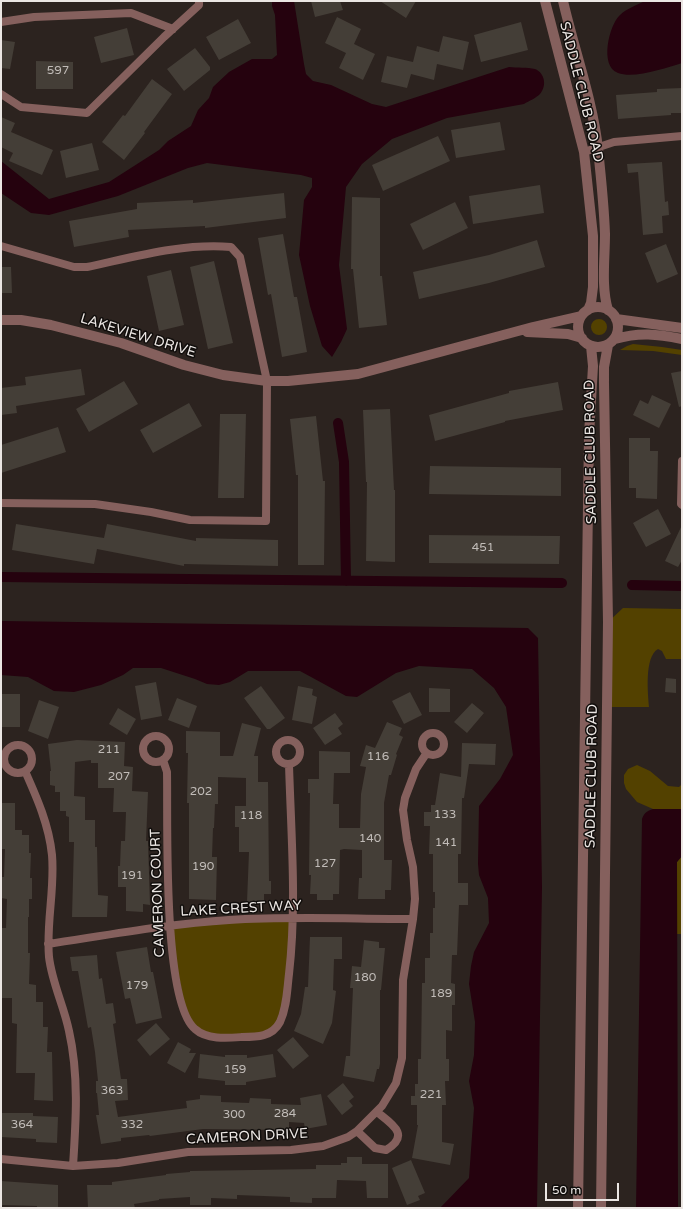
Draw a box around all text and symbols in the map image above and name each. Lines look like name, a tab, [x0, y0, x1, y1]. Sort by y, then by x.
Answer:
street label: SADDLE CLUB ROAD	[555, 20, 607, 164]
house number: 597	[47, 64, 69, 78]
street label: LAKEVIEW DRIVE	[78, 310, 198, 362]
street label: SADDLE CLUB ROAD	[581, 380, 601, 524]
house number: 451	[472, 541, 494, 555]
street label: SADDLE CLUB ROAD	[582, 704, 602, 848]
house number: 211	[98, 743, 120, 757]
house number: 116	[367, 750, 389, 764]
house number: 207	[108, 770, 130, 784]
house number: 202	[190, 785, 212, 799]
house number: 133	[434, 808, 456, 822]
house number: 118	[240, 809, 262, 823]
street label: CAMERON COURT	[147, 828, 169, 958]
house number: 140	[359, 832, 381, 846]
house number: 141	[435, 836, 457, 850]
house number: 127	[314, 857, 336, 871]
house number: 190	[192, 860, 214, 874]
house number: 191	[121, 869, 143, 883]
street label: LAKE CREST WAY	[180, 897, 302, 921]
house number: 180	[354, 971, 376, 985]
house number: 179	[126, 979, 148, 993]
house number: 189	[430, 987, 452, 1001]
house number: 159	[224, 1063, 246, 1077]
house number: 363	[101, 1084, 123, 1098]
house number: 221	[420, 1088, 442, 1102]
house number: 284	[274, 1107, 296, 1121]
house number: 300	[223, 1108, 245, 1122]
house number: 364	[11, 1118, 33, 1132]
house number: 332	[121, 1118, 143, 1132]
street label: CAMERON DRIVE	[186, 1125, 308, 1149]
scale bar	[547, 1175, 621, 1201]
text: 50 m	[552, 1183, 581, 1197]

